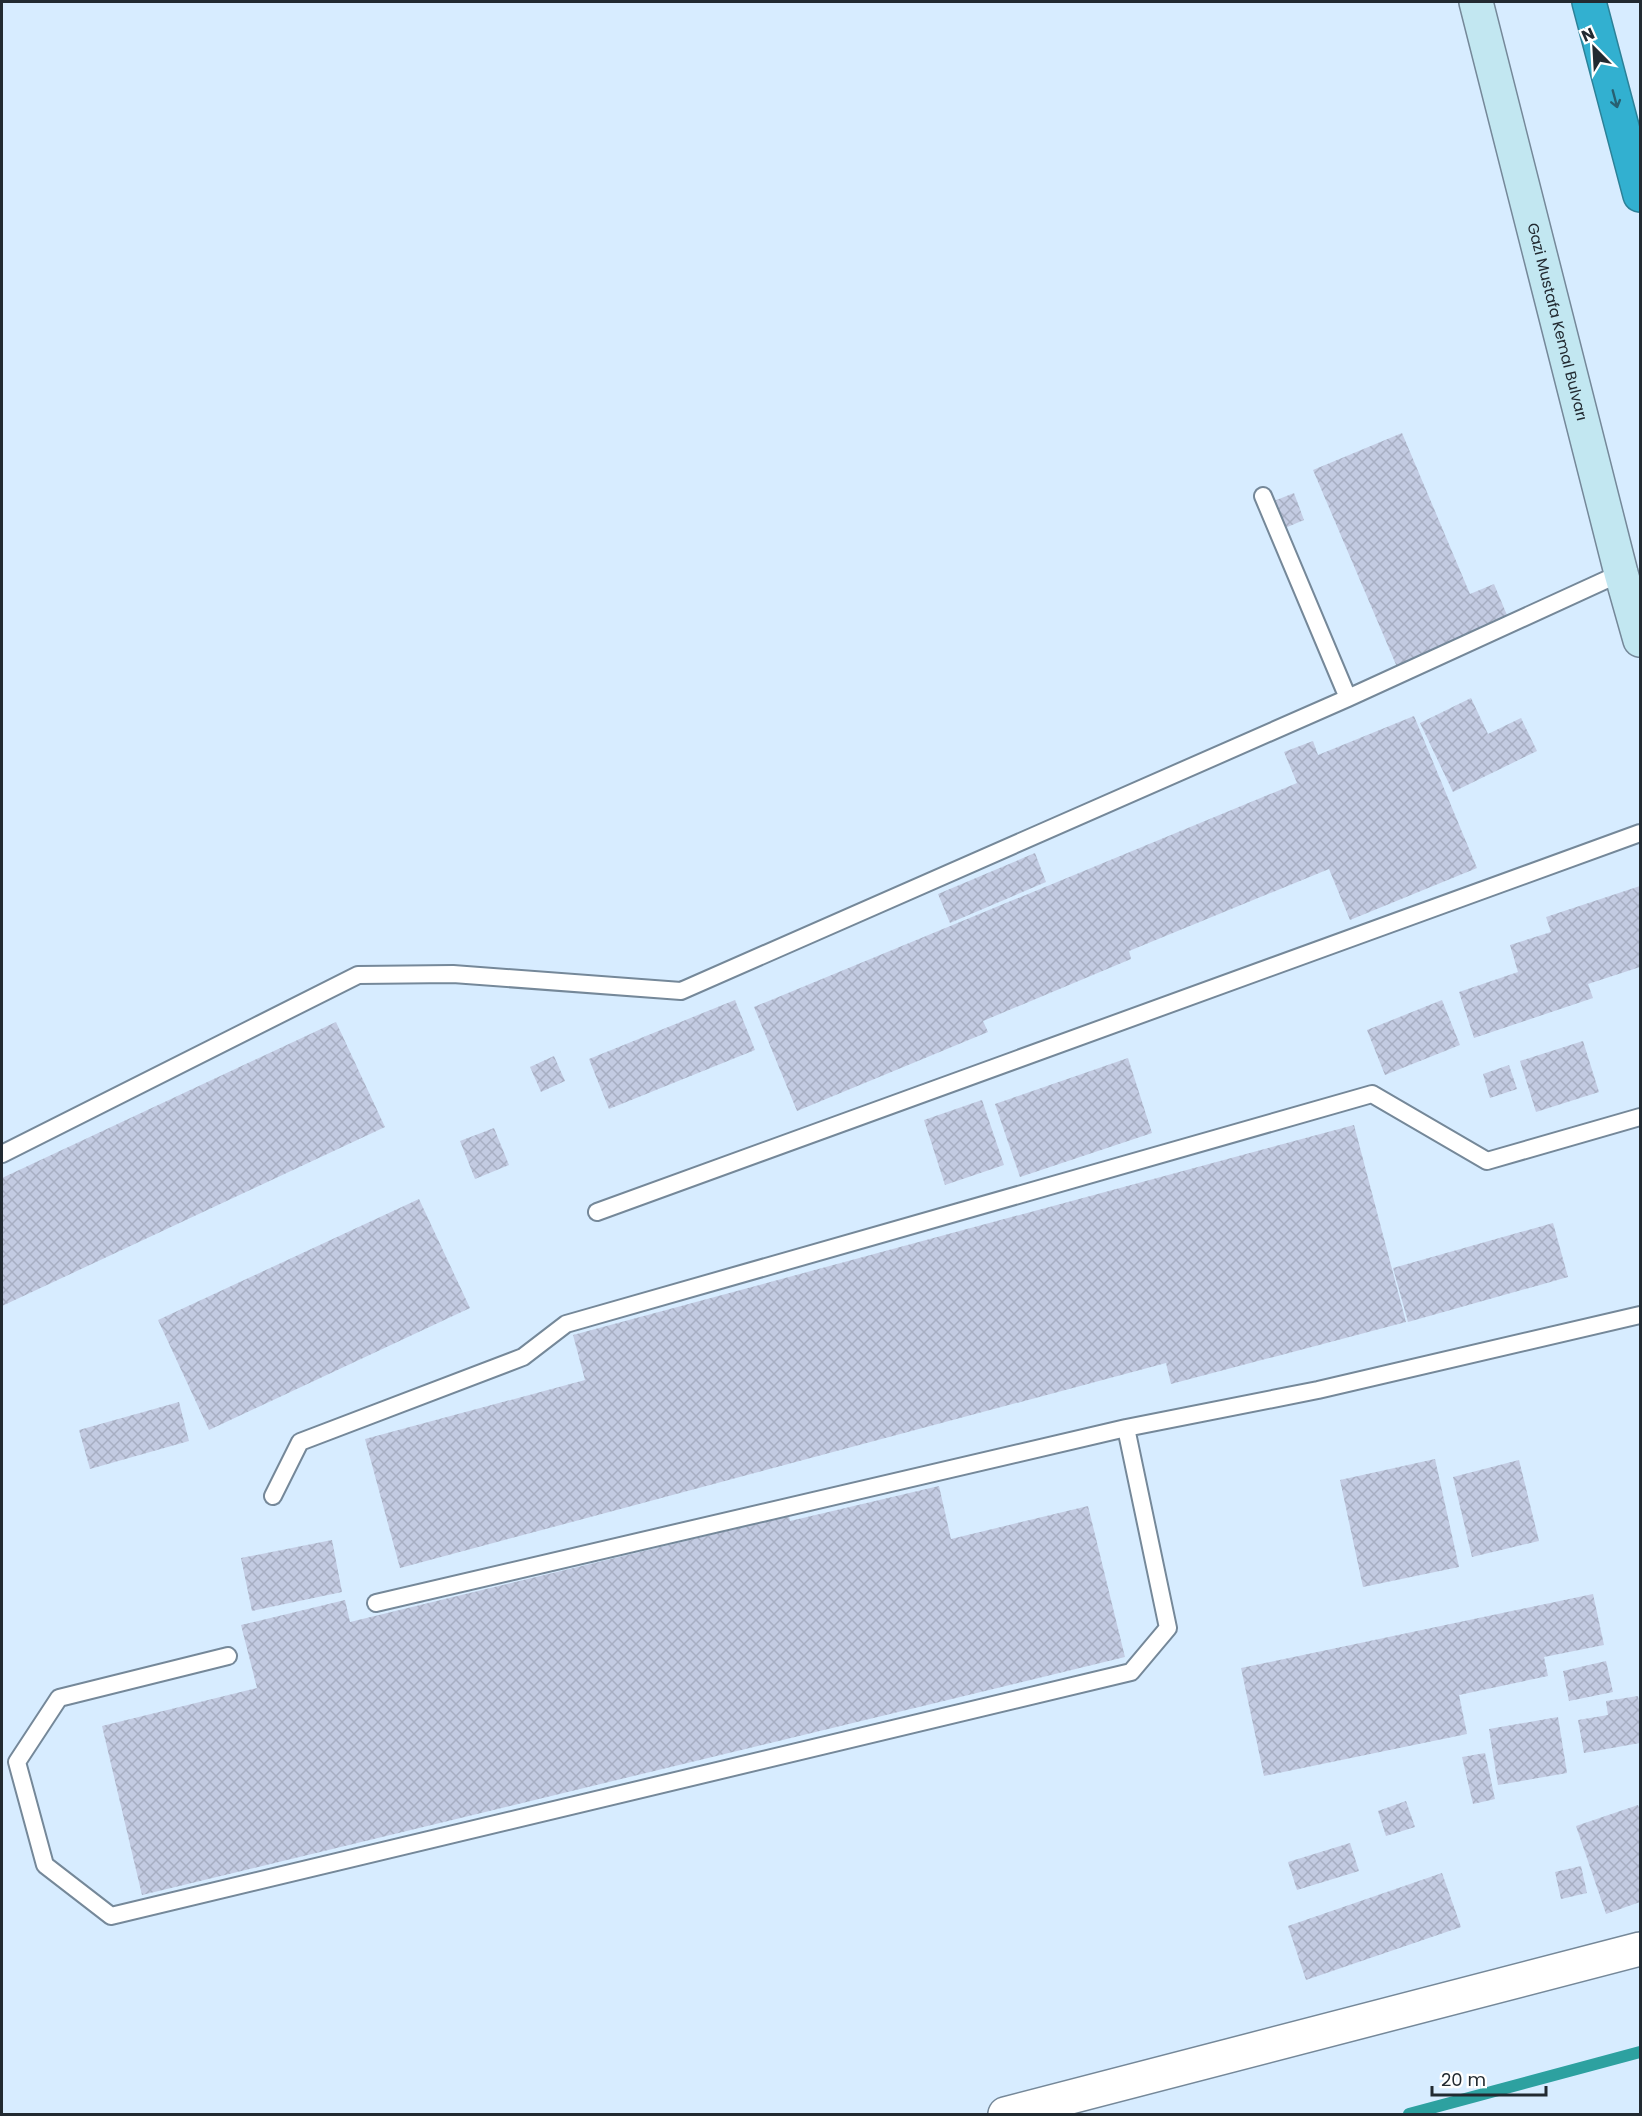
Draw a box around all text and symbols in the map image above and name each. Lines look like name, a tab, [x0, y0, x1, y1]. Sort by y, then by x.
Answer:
north arrow	[1564, 18, 1624, 78]
text: N	[1578, 22, 1598, 48]
one-way arrow	[1609, 89, 1621, 108]
street label: Gazi Mustafa Kemal Bulvarı	[1522, 221, 1593, 423]
scale bar	[1432, 2059, 1546, 2097]
text: 20 m	[1441, 2067, 1486, 2092]

